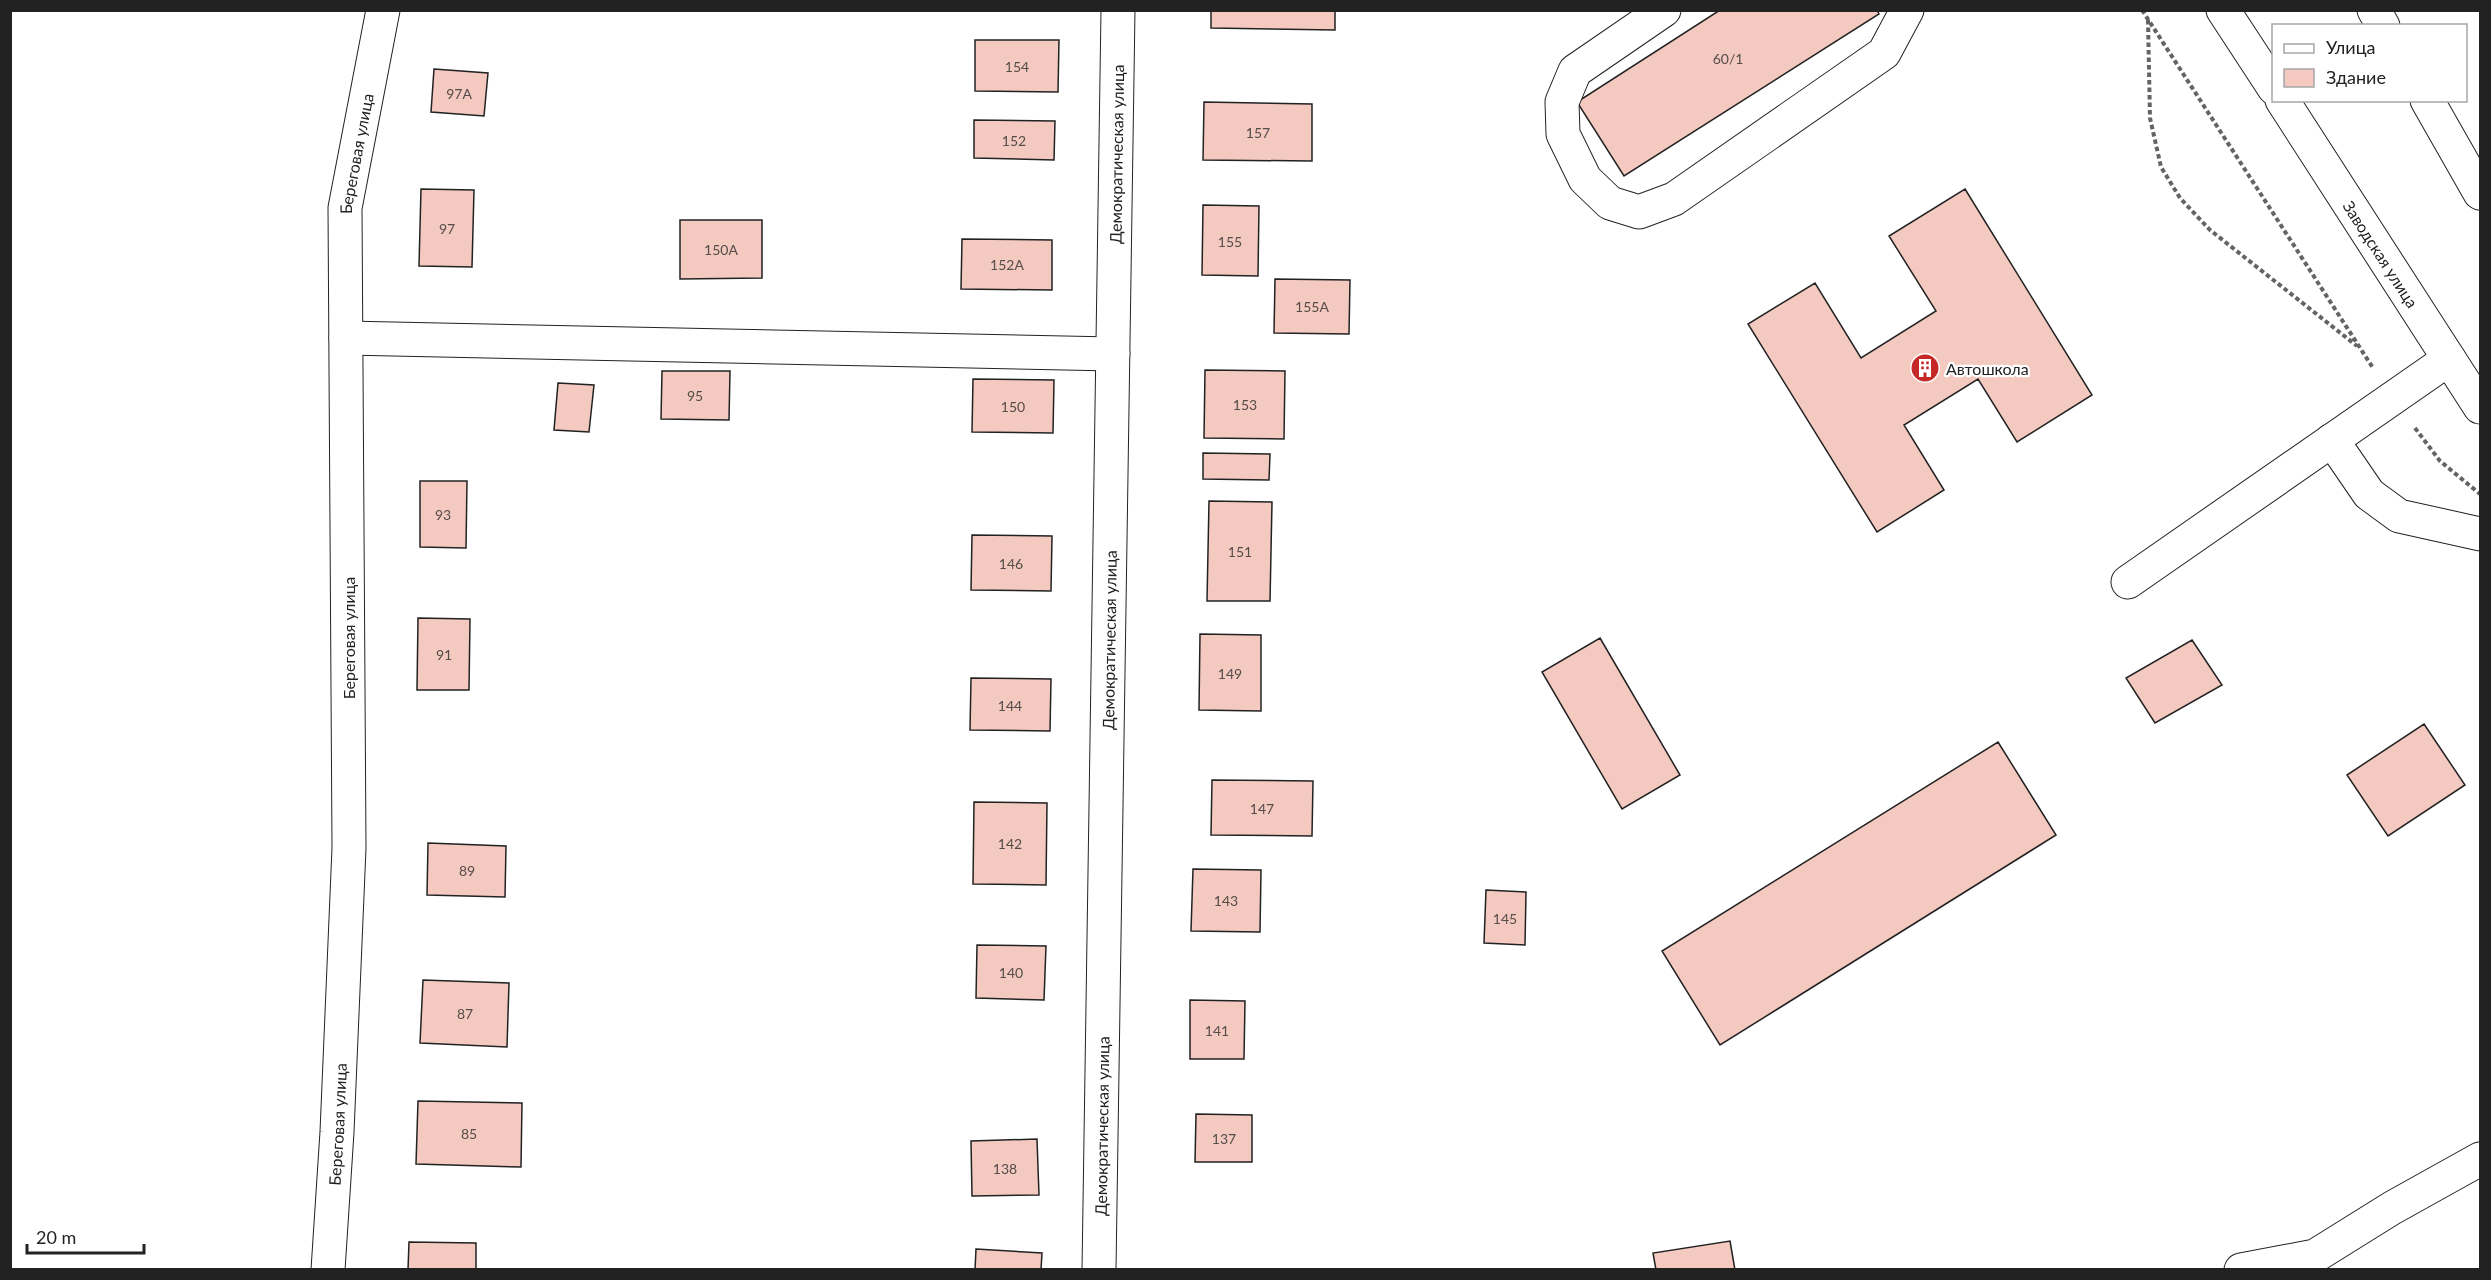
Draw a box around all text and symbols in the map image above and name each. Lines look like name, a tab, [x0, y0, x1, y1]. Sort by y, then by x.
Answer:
legend	[2272, 24, 2467, 102]
text: Улица	[2326, 36, 2376, 58]
house number: 60/1	[1713, 50, 1743, 67]
house number: 154	[1005, 58, 1029, 75]
street label: Демократическая улица	[1105, 64, 1127, 244]
text: Здание	[2326, 66, 2386, 88]
house number: 97А	[446, 85, 472, 102]
street label: Береговая улица	[335, 92, 376, 214]
house number: 157	[1246, 124, 1270, 141]
house number: 152	[1002, 132, 1026, 149]
street label: Заводская улица	[2340, 197, 2423, 311]
house number: 97	[439, 220, 455, 237]
house number: 155	[1218, 233, 1242, 250]
house number: 150А	[704, 241, 738, 258]
house number: 152А	[990, 256, 1024, 273]
house number: 155А	[1295, 298, 1329, 315]
building icon: Автошкола	[1909, 352, 1941, 384]
place label: Автошкола	[1946, 359, 2029, 378]
house number: 95	[687, 387, 703, 404]
house number: 153	[1233, 396, 1257, 413]
house number: 150	[1001, 398, 1025, 415]
house number: 93	[435, 506, 451, 523]
house number: 151	[1228, 543, 1252, 560]
street label: Демократическая улица	[1098, 550, 1119, 730]
house number: 146	[999, 555, 1023, 572]
street label: Береговая улица	[339, 577, 358, 699]
house number: 91	[436, 646, 452, 663]
house number: 149	[1218, 665, 1242, 682]
house number: 144	[998, 697, 1022, 714]
house number: 147	[1250, 800, 1274, 817]
house number: 142	[998, 835, 1022, 852]
house number: 89	[459, 862, 475, 879]
house number: 143	[1214, 892, 1238, 909]
house number: 145	[1493, 910, 1517, 927]
house number: 140	[999, 964, 1023, 981]
house number: 87	[457, 1005, 473, 1022]
house number: 141	[1205, 1022, 1229, 1039]
street label: Демократическая улица	[1090, 1036, 1112, 1216]
street label: Береговая улица	[324, 1063, 349, 1186]
house number: 85	[461, 1125, 477, 1142]
house number: 137	[1212, 1130, 1236, 1147]
house number: 138	[993, 1160, 1017, 1177]
scale bar	[27, 1217, 144, 1255]
text: 20 m	[36, 1226, 76, 1248]

